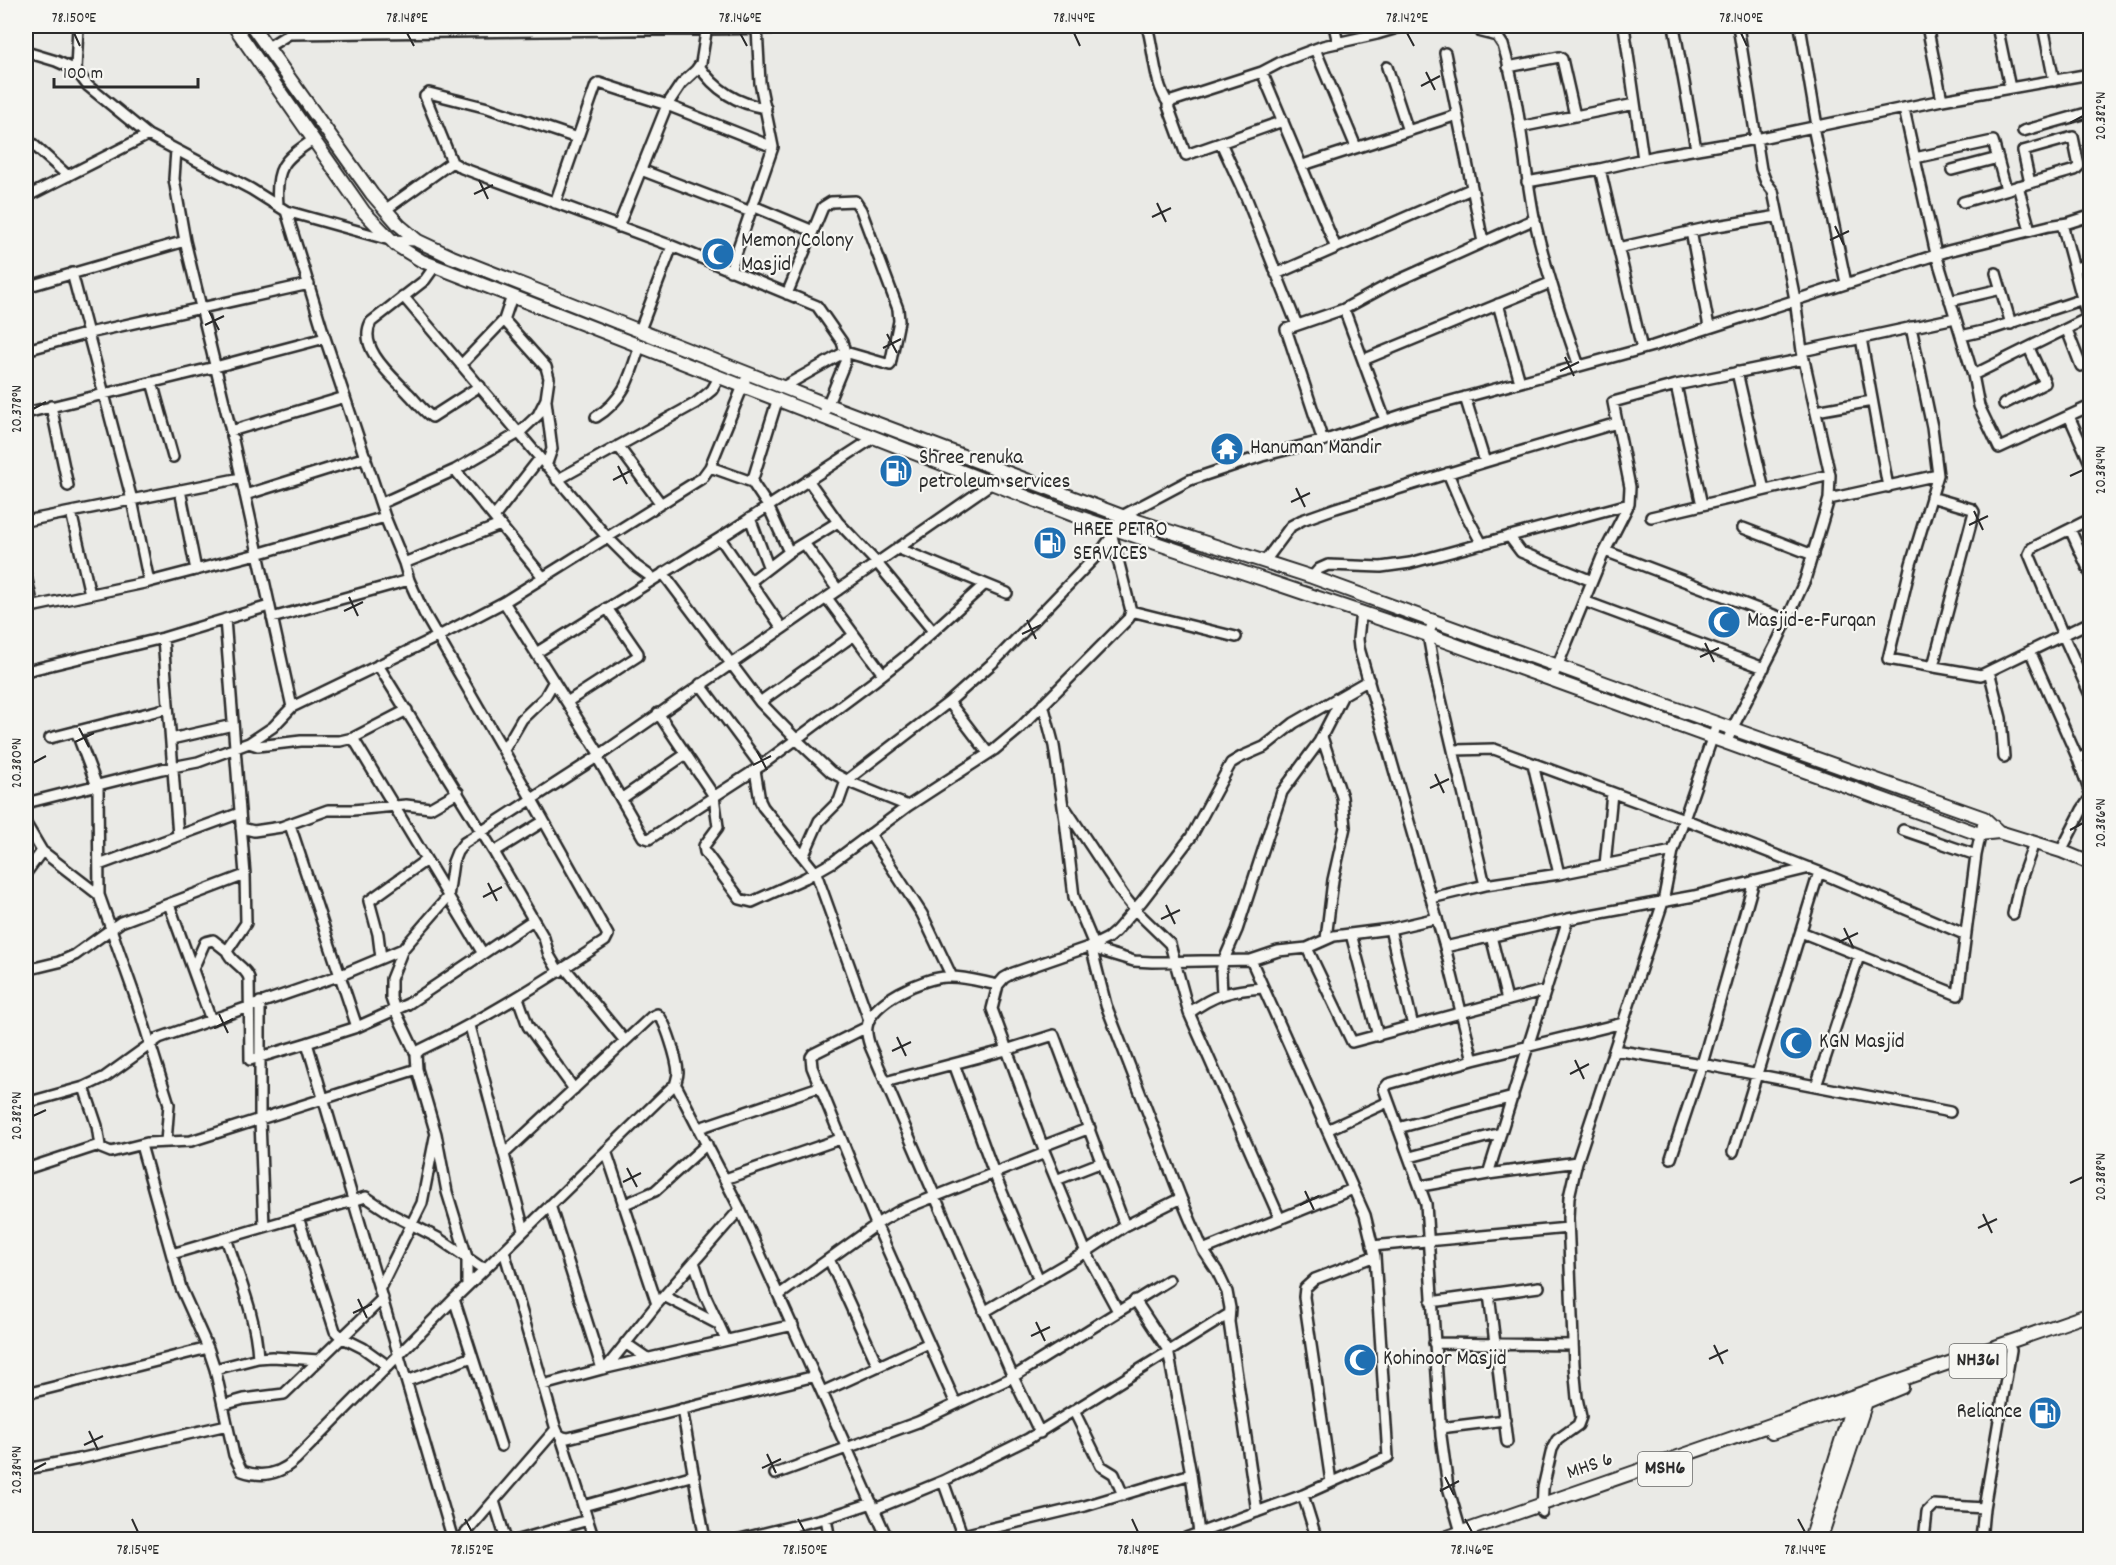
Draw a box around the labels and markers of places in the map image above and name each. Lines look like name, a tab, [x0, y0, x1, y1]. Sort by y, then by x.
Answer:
place label: Memon Colony Masjid	[741, 227, 854, 281]
mosque icon: Memon Colony Masjid	[700, 236, 736, 272]
temple icon: Hanuman Mandir	[1209, 431, 1245, 467]
place label: Hanuman Mandir	[1250, 434, 1382, 464]
place label: Shree renuka petroleum services	[919, 444, 1070, 498]
fuel station icon: Shree renuka petroleum services	[878, 453, 914, 489]
place label: HREE PETRO SERVICES	[1073, 516, 1168, 570]
fuel station icon: HREE PETRO SERVICES	[1032, 525, 1068, 561]
mosque icon: Masjid-e-Furqan	[1706, 604, 1742, 640]
place label: Masjid-e-Furqan	[1747, 607, 1876, 637]
mosque icon: KGN Masjid	[1778, 1025, 1814, 1061]
place label: KGN Masjid	[1819, 1028, 1905, 1058]
mosque icon: Kohinoor Masjid	[1342, 1342, 1378, 1378]
place label: Kohinoor Masjid	[1383, 1345, 1507, 1375]
fuel station icon: Reliance	[2027, 1395, 2063, 1431]
place label: Reliance	[1956, 1398, 2022, 1428]

